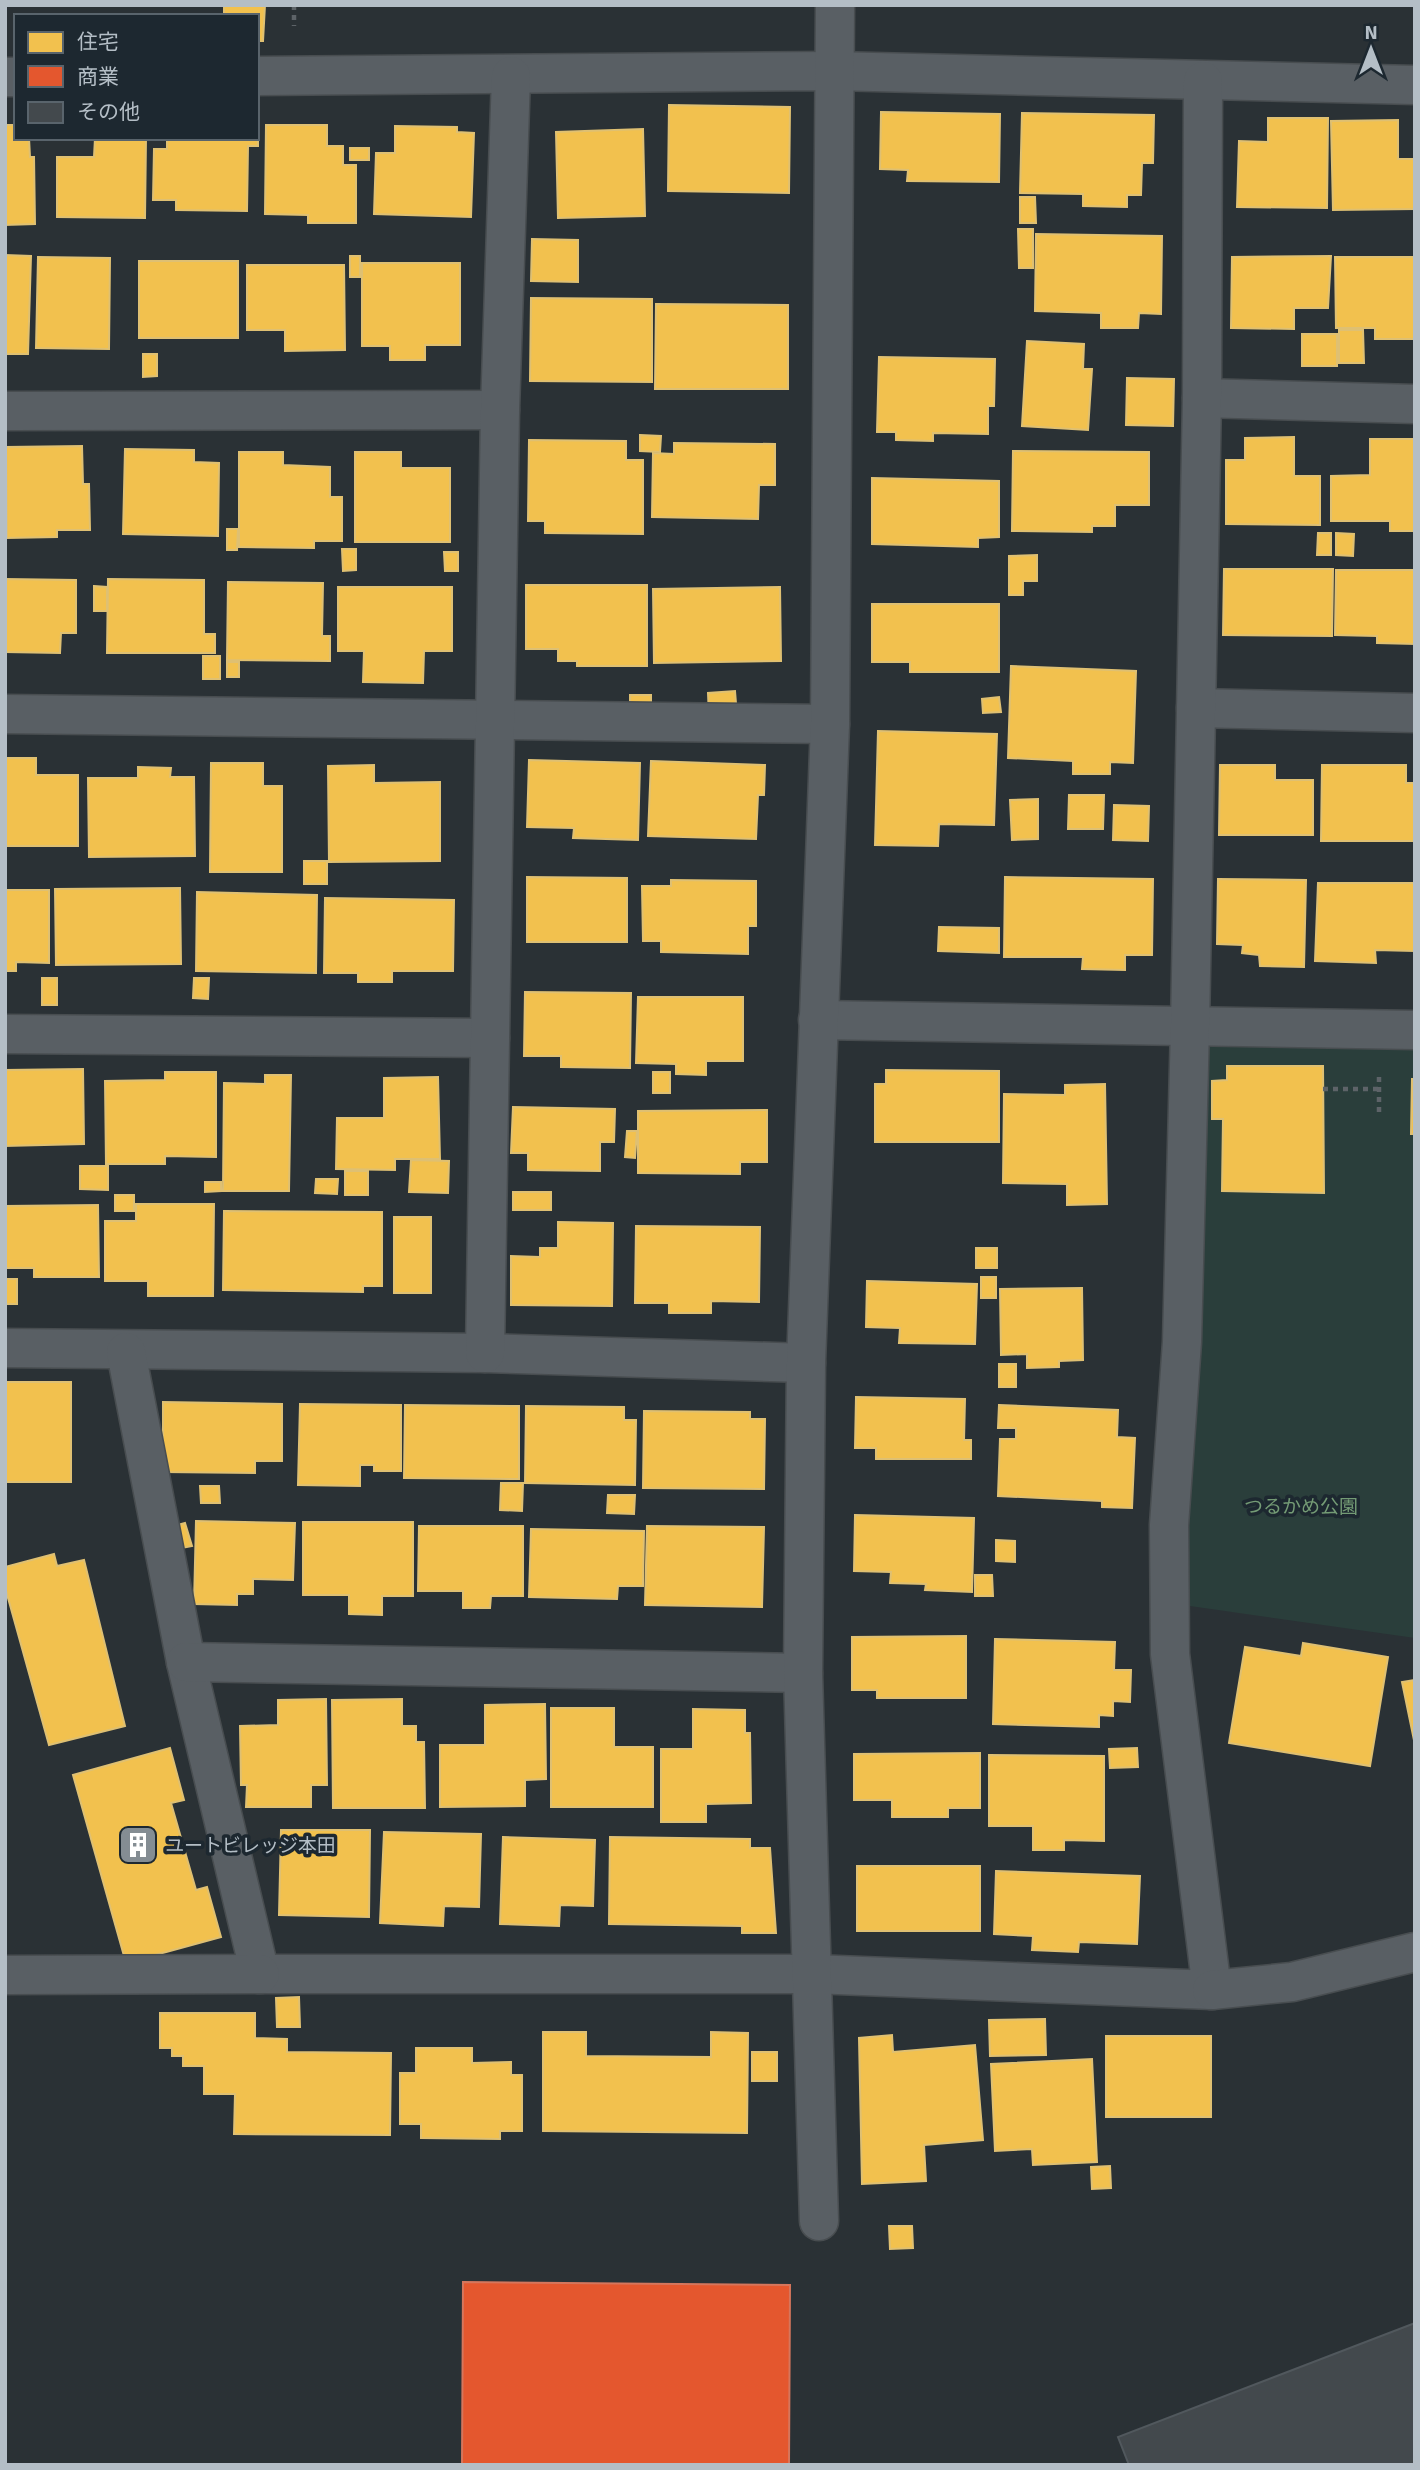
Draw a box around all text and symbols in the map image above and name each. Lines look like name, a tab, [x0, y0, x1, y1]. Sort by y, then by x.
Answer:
legend	[14, 14, 259, 140]
north arrow	[1336, 14, 1406, 84]
text: N	[1364, 21, 1378, 45]
text: 住宅	[77, 29, 119, 55]
text: 商業	[77, 64, 119, 90]
text: その他	[77, 99, 140, 125]
park label: つるかめ公園	[1244, 1495, 1358, 1519]
building icon: ユートビレッジ本田	[117, 1824, 159, 1866]
place label: ユートビレッジ本田	[165, 1834, 336, 1858]

